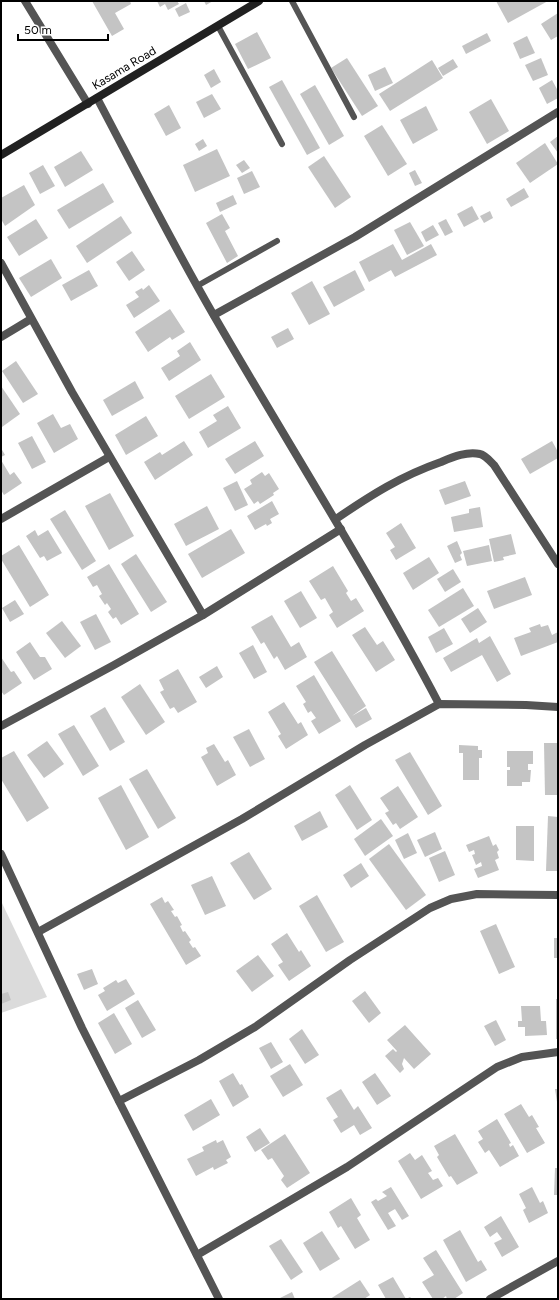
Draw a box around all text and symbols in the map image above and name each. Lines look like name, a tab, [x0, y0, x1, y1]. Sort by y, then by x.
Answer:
scale bar	[18, 16, 108, 42]
text: 50 m	[24, 23, 52, 37]
street label: Kasama Road	[90, 43, 158, 93]

